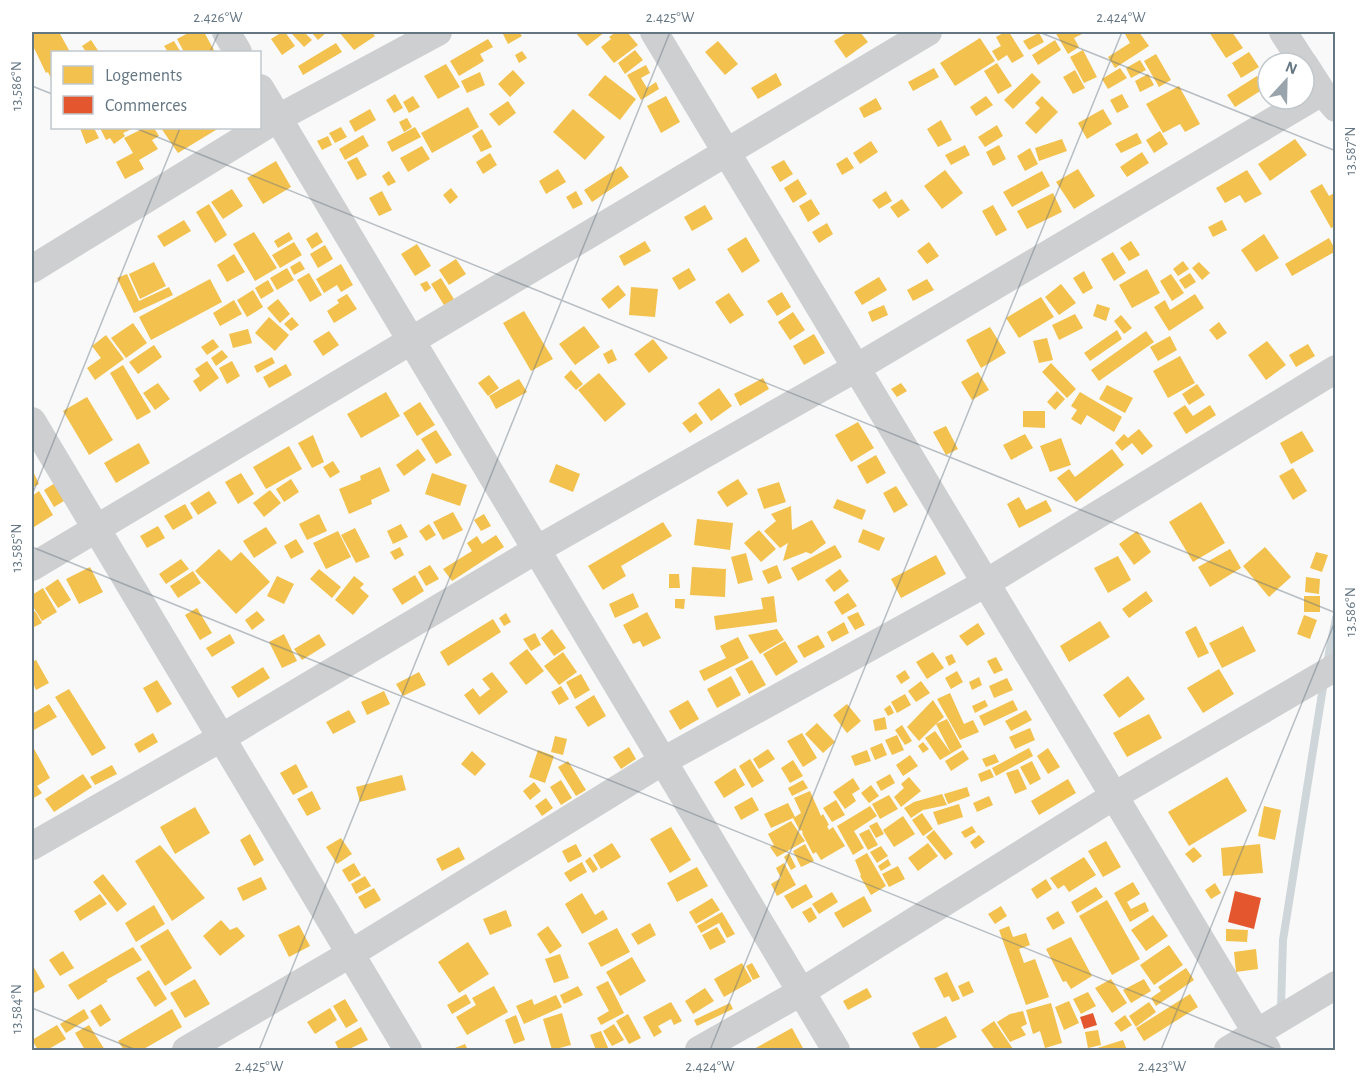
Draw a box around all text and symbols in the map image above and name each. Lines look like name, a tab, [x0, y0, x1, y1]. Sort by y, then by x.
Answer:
text: 2.426°W	[193, 10, 243, 25]
text: 2.425°W	[646, 10, 695, 25]
text: 2.424°W	[1096, 10, 1146, 25]
legend	[51, 51, 261, 129]
north arrow	[1256, 51, 1316, 111]
text: N	[1283, 59, 1299, 78]
text: 13.586°N	[9, 61, 24, 111]
text: Logements	[105, 67, 183, 85]
text: Commerces	[105, 97, 187, 115]
text: 13.587°N	[1343, 126, 1358, 176]
text: 13.585°N	[9, 523, 24, 573]
text: 13.586°N	[1343, 587, 1358, 637]
text: 13.584°N	[9, 984, 24, 1034]
text: 2.425°W	[235, 1059, 284, 1074]
text: 2.424°W	[685, 1059, 735, 1074]
text: 2.423°W	[1138, 1059, 1187, 1074]

